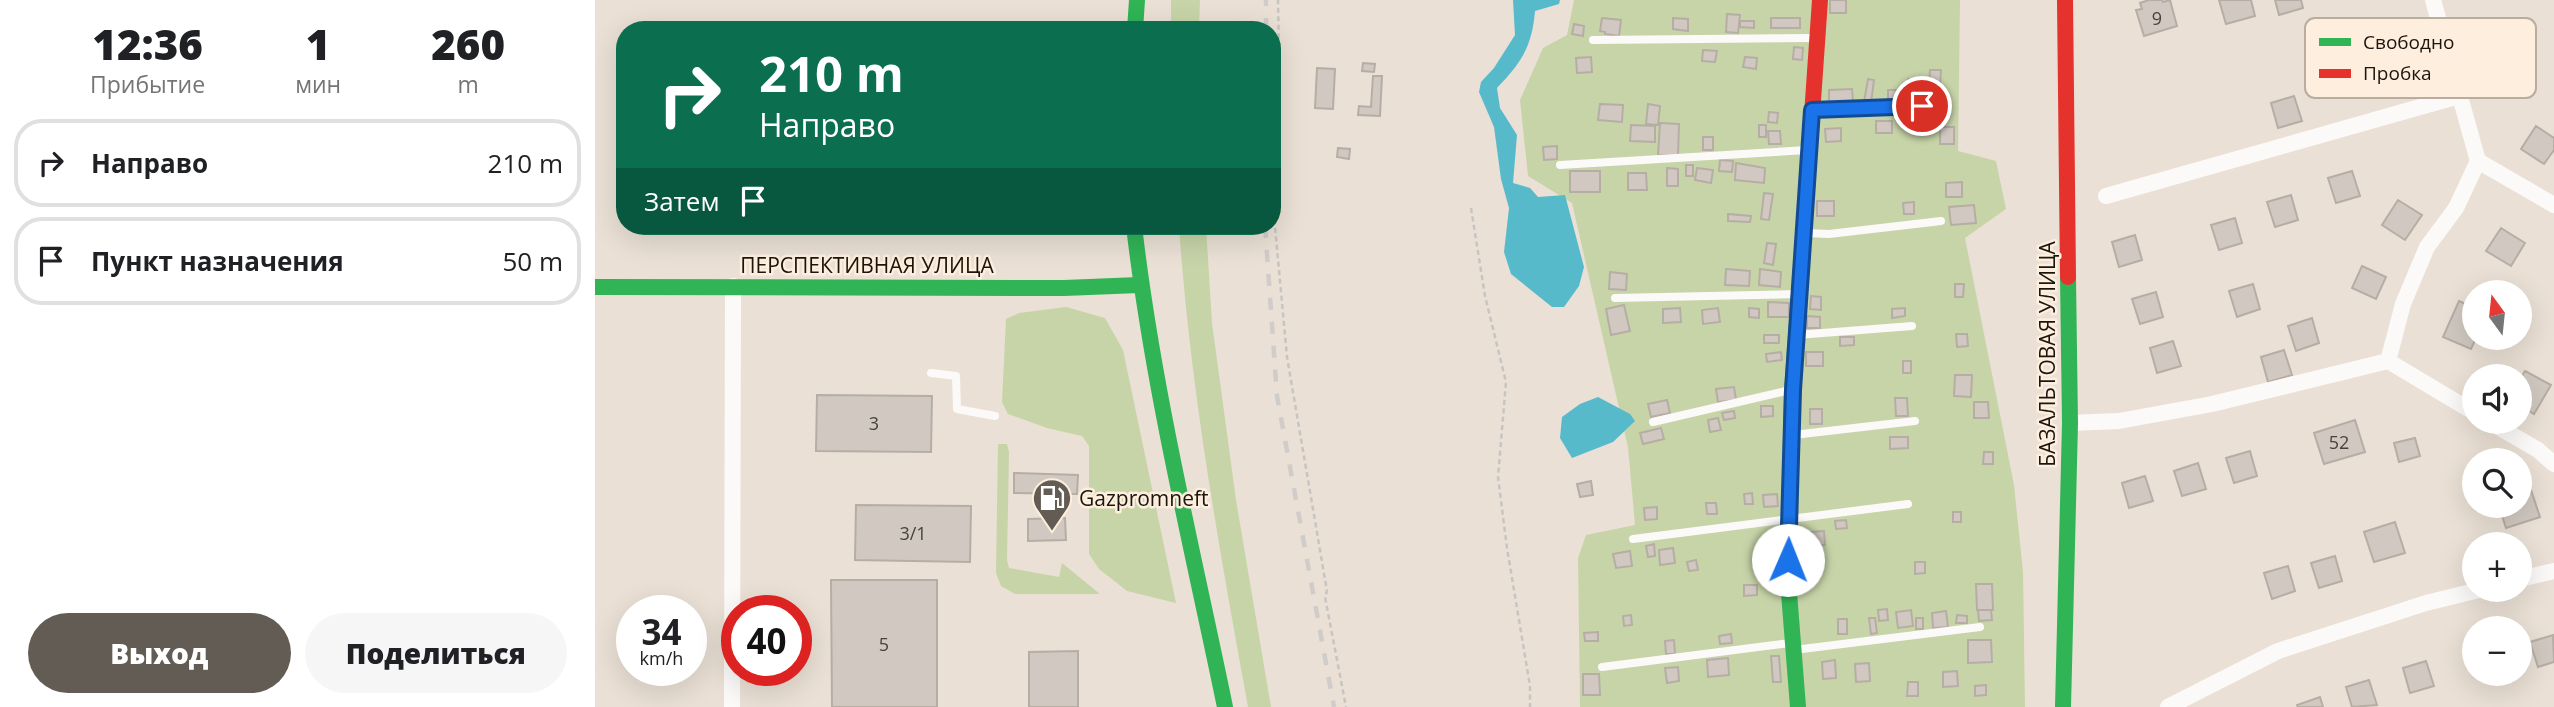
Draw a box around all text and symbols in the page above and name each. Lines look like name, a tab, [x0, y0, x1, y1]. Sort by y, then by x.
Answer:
house number: 9	[2152, 6, 2162, 30]
text: 12:36	[92, 15, 203, 72]
text: 1	[306, 15, 330, 72]
text: 260	[431, 15, 505, 72]
legend	[2305, 18, 2536, 98]
text: Свободно	[2363, 29, 2454, 55]
text: 210 m	[759, 40, 904, 106]
icon: right	[644, 49, 735, 140]
text: Пробка	[2363, 60, 2432, 86]
text: Прибытие	[90, 68, 205, 100]
text: мин	[295, 68, 341, 100]
text: m	[457, 68, 479, 100]
pin	[1892, 76, 1952, 136]
icon: arrive	[1903, 87, 1941, 125]
text: Направо	[759, 103, 895, 146]
icon: right	[32, 144, 70, 182]
text: Направо	[91, 145, 208, 181]
text: 210 m	[488, 145, 563, 181]
icon: arrive	[734, 182, 772, 220]
text: Затем	[644, 183, 720, 219]
street label: БАЗАЛЬТОВАЯ УЛИЦА	[2033, 240, 2061, 467]
icon: arrive	[32, 242, 70, 280]
text: Пункт назначения	[91, 243, 344, 279]
text: 50 m	[502, 243, 563, 279]
street label: ПЕРСПЕКТИВНАЯ УЛИЦА	[740, 251, 995, 279]
north arrow	[2462, 280, 2532, 350]
map controls	[2462, 280, 2532, 686]
button: sound	[2462, 364, 2532, 434]
house number: 3	[869, 411, 879, 435]
house number: 52	[2329, 430, 2349, 454]
button: search	[2462, 448, 2532, 518]
fuel station icon: Gazpromneft	[1031, 477, 1073, 532]
place label: Gazpromneft	[1079, 484, 1209, 512]
house number: 3/1	[899, 521, 927, 545]
position arrow	[1751, 523, 1825, 597]
button: +	[2462, 532, 2532, 602]
speed limit sign: 40	[721, 595, 812, 686]
text: 34	[641, 608, 682, 655]
button: Выход	[28, 613, 291, 693]
button: Поделиться	[305, 613, 567, 693]
button: −	[2462, 616, 2532, 686]
house number: 5	[879, 632, 889, 656]
text: km/h	[640, 646, 683, 670]

